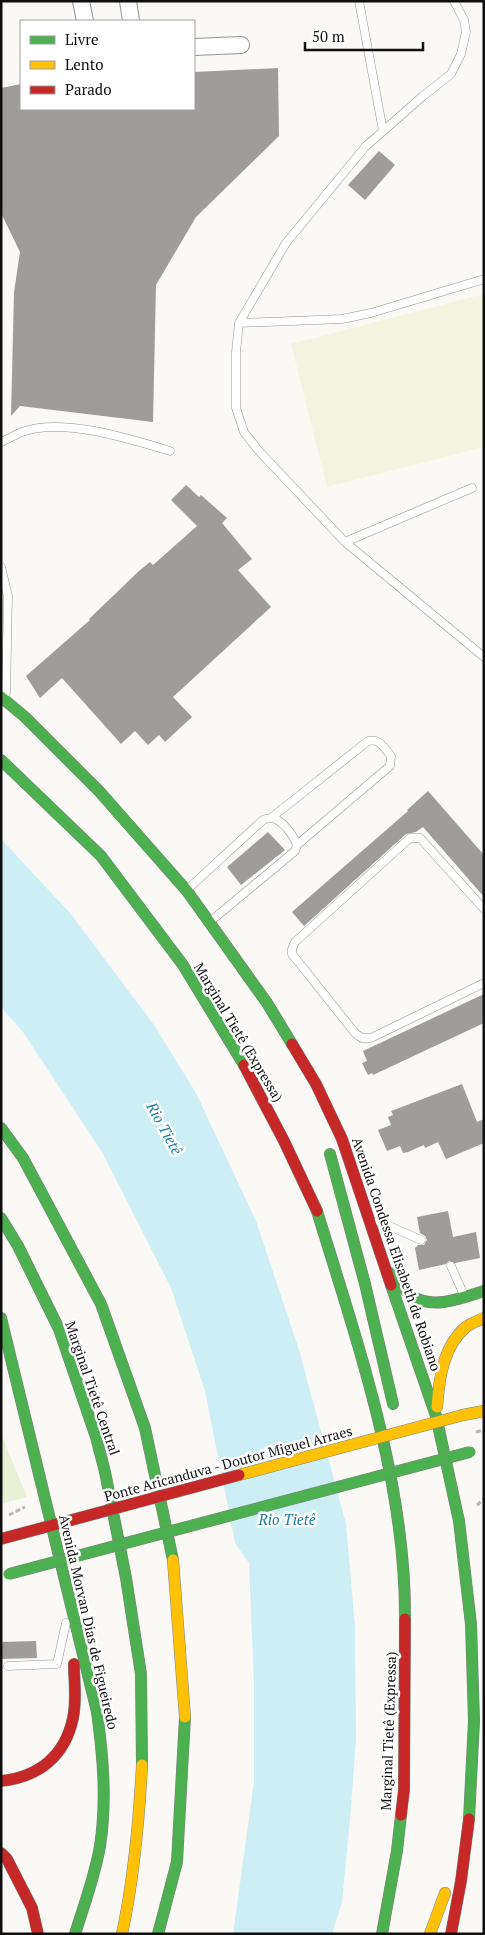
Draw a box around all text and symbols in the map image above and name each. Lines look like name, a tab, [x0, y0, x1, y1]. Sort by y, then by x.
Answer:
legend	[20, 20, 195, 110]
scale bar	[305, 20, 422, 52]
text: 50 m	[312, 26, 345, 46]
text: Livre	[65, 29, 99, 49]
text: Lento	[65, 54, 104, 74]
text: Parado	[65, 79, 111, 99]
street label: Marginal Tietê (Expressa)	[190, 959, 288, 1105]
water label: Rio Tietê	[142, 1097, 188, 1158]
street label: Avenida Condessa Elisabeth de Robiano	[348, 1135, 446, 1374]
street label: Marginal Tietê Central	[61, 1318, 125, 1458]
street label: Ponte Aricanduva - Doutor Miguel Arraes	[102, 1421, 354, 1505]
water label: Rio Tietê	[257, 1509, 316, 1529]
street label: Avenida Morvan Dias de Figueiredo	[55, 1513, 123, 1732]
street label: Marginal Tietê (Expressa)	[376, 1651, 400, 1811]

